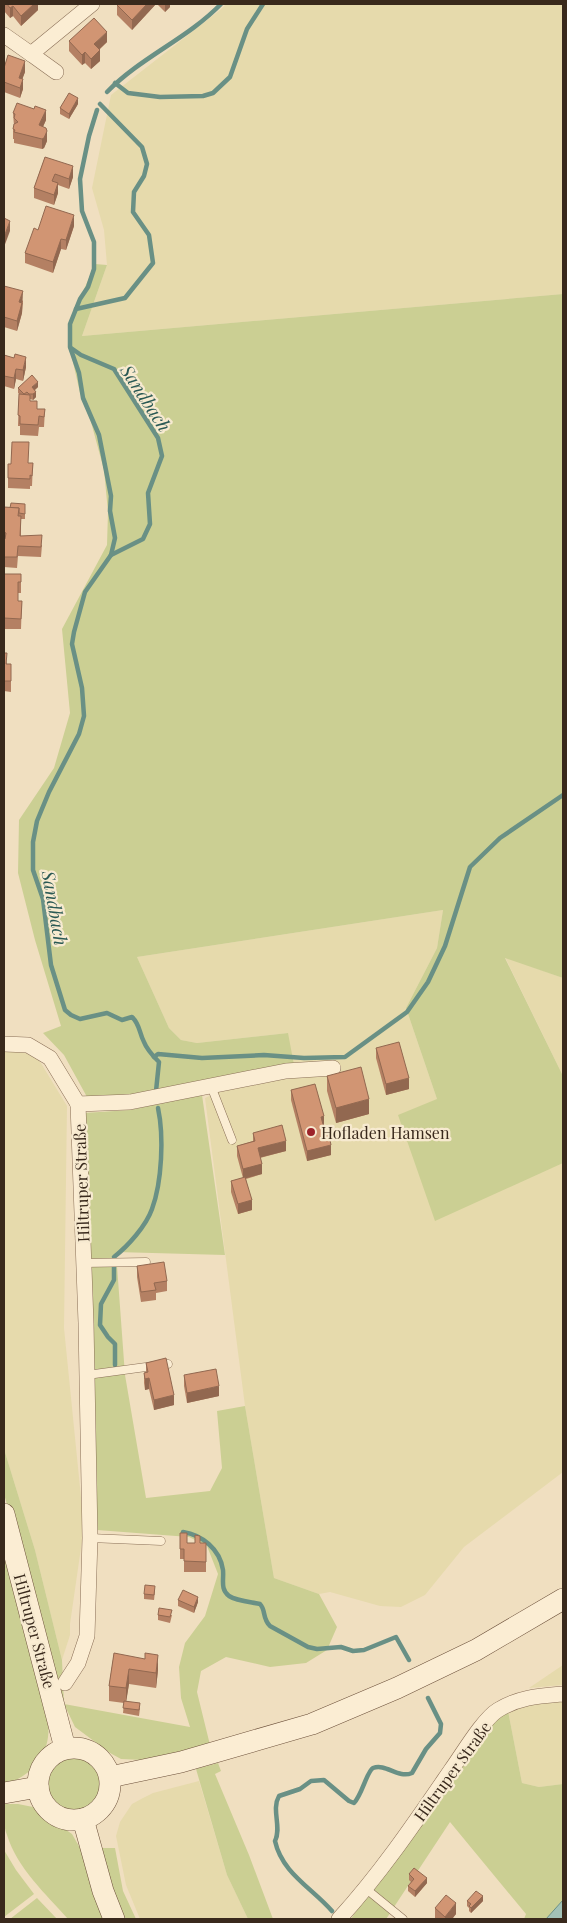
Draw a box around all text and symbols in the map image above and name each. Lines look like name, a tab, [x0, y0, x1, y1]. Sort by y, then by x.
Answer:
water label: Sandbach	[115, 359, 177, 436]
water label: Sandbach	[36, 868, 73, 947]
place label: Hofladen Hamsen	[321, 1122, 450, 1143]
street label: Hiltruper Straße	[68, 1123, 94, 1243]
marker: Hofladen Hamsen	[305, 1126, 317, 1138]
street label: Hiltruper Straße	[10, 1571, 60, 1691]
street label: Hiltruper Straße	[409, 1717, 495, 1825]

